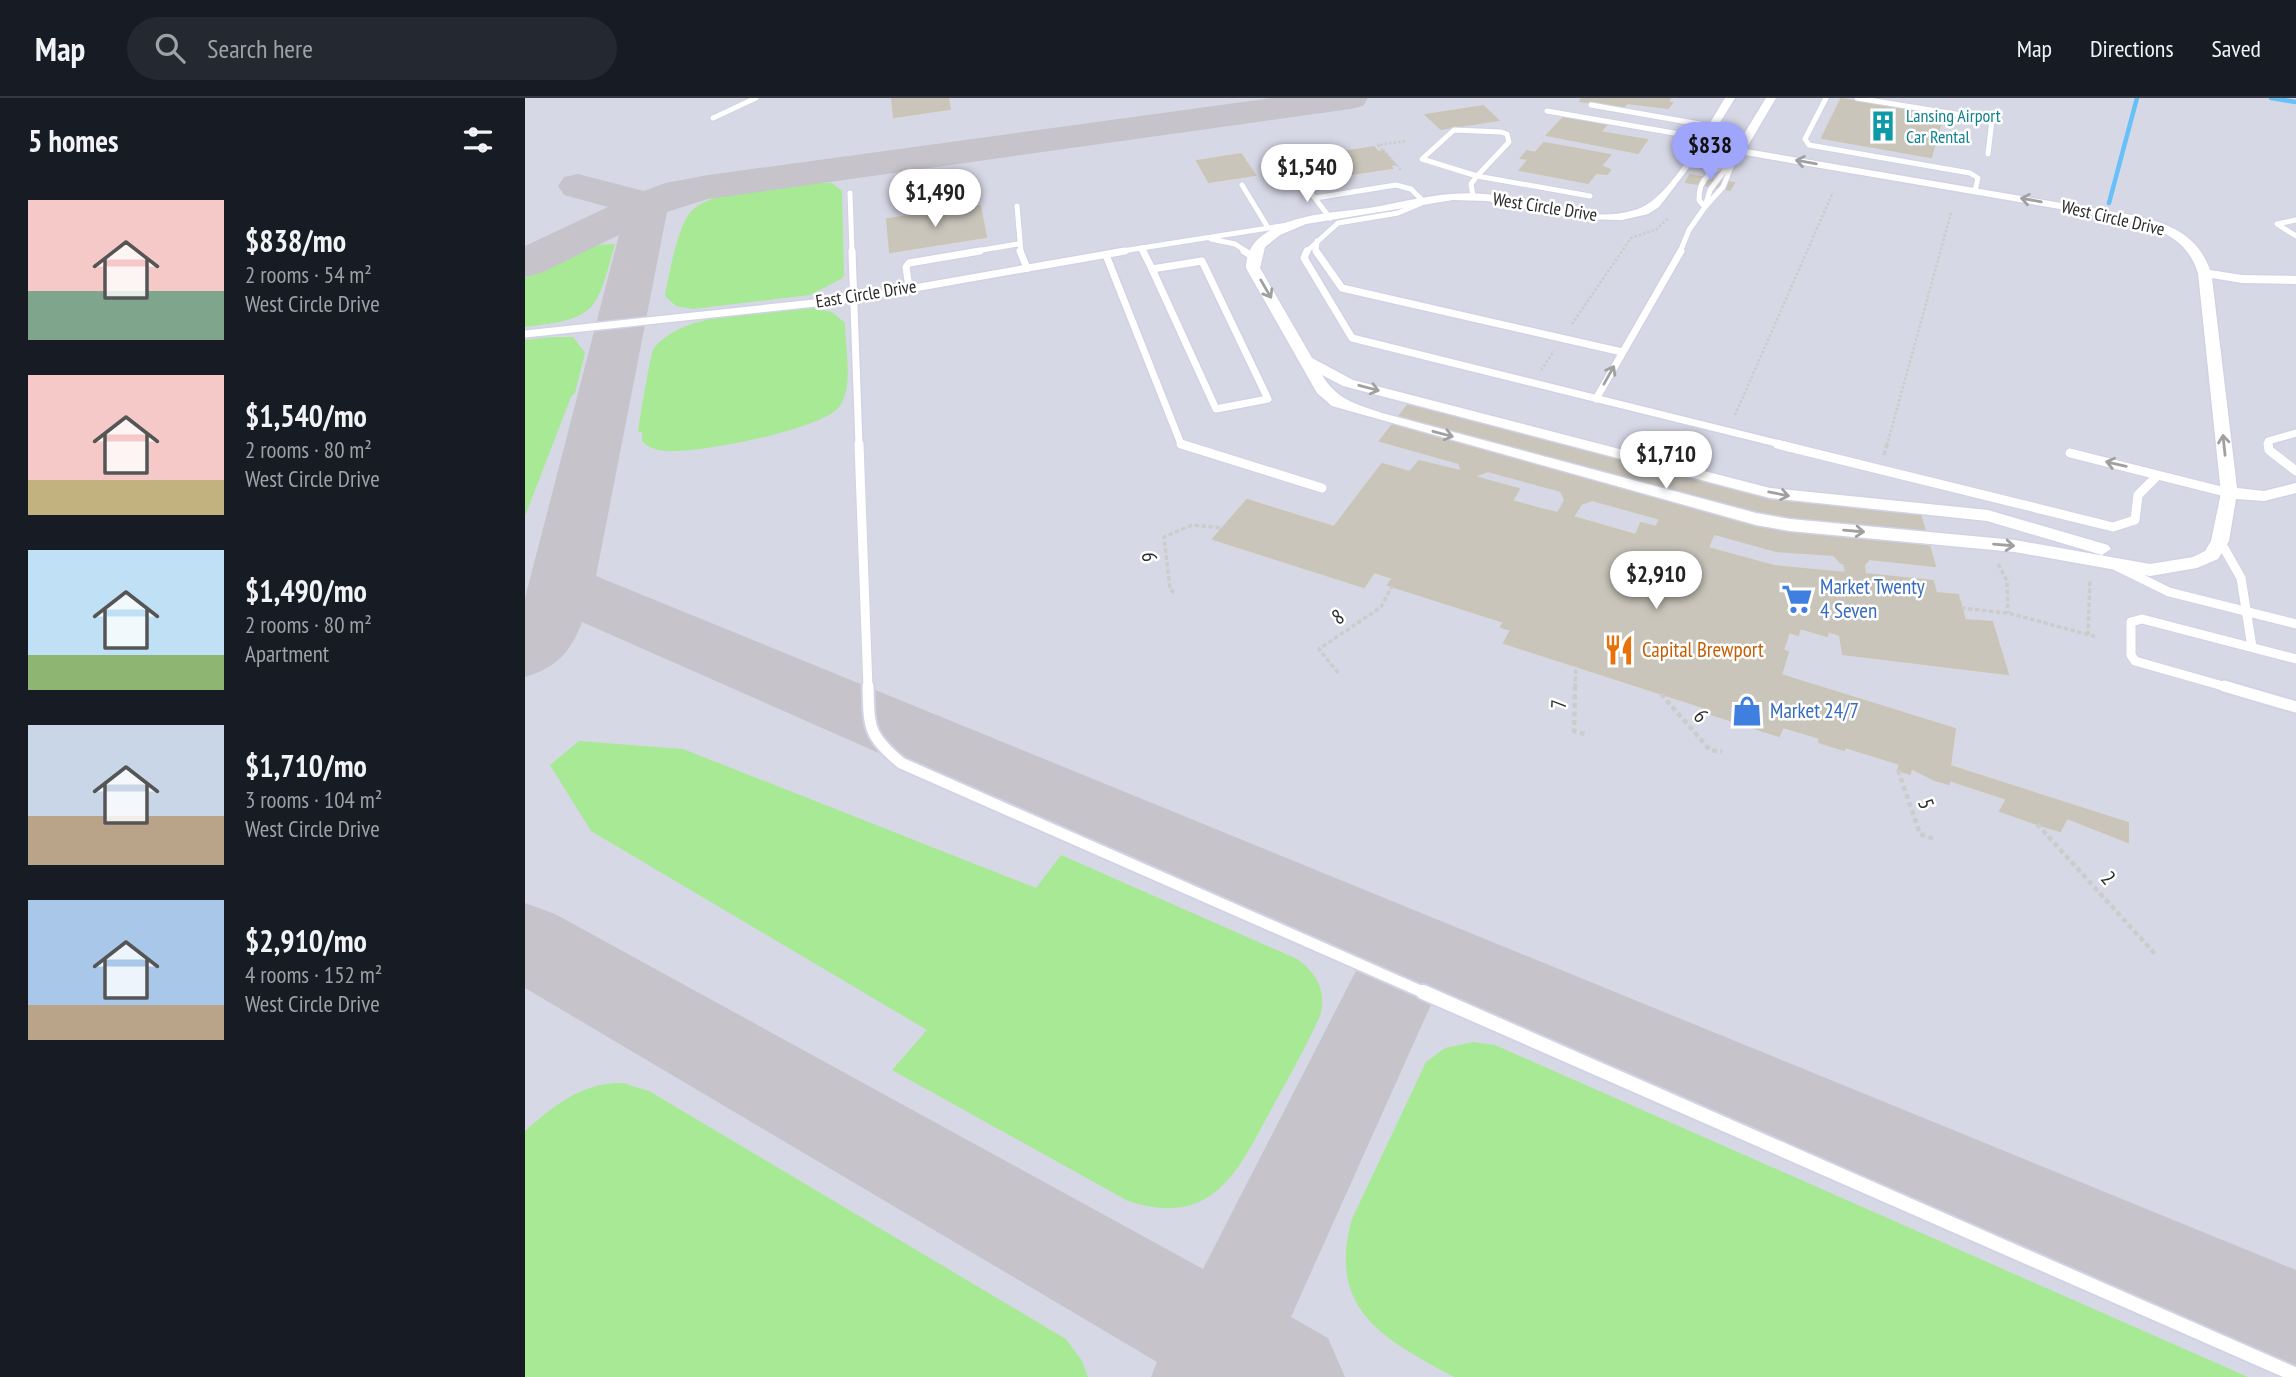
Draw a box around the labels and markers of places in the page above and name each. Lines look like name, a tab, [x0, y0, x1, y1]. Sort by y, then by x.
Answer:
place label: Lansing Airport Car Rental	[1906, 104, 2001, 148]
building icon: Lansing Airport Car Rental	[1866, 109, 1900, 143]
pin: $838	[1669, 122, 1751, 182]
pin: $1,540	[1250, 144, 1364, 204]
pin: $1,490	[878, 170, 992, 229]
pin: $1,710	[1609, 432, 1723, 491]
pin: $2,910	[1599, 552, 1713, 611]
place label: Market Twenty 4 Seven	[1820, 573, 1925, 624]
supermarket icon: Market Twenty 4 Seven	[1780, 582, 1814, 616]
restaurant icon: Capital Brewport	[1602, 633, 1636, 667]
place label: Capital Brewport	[1642, 636, 1764, 663]
shop icon: Market 24/7	[1730, 694, 1764, 728]
place label: Market 24/7	[1770, 697, 1859, 724]

